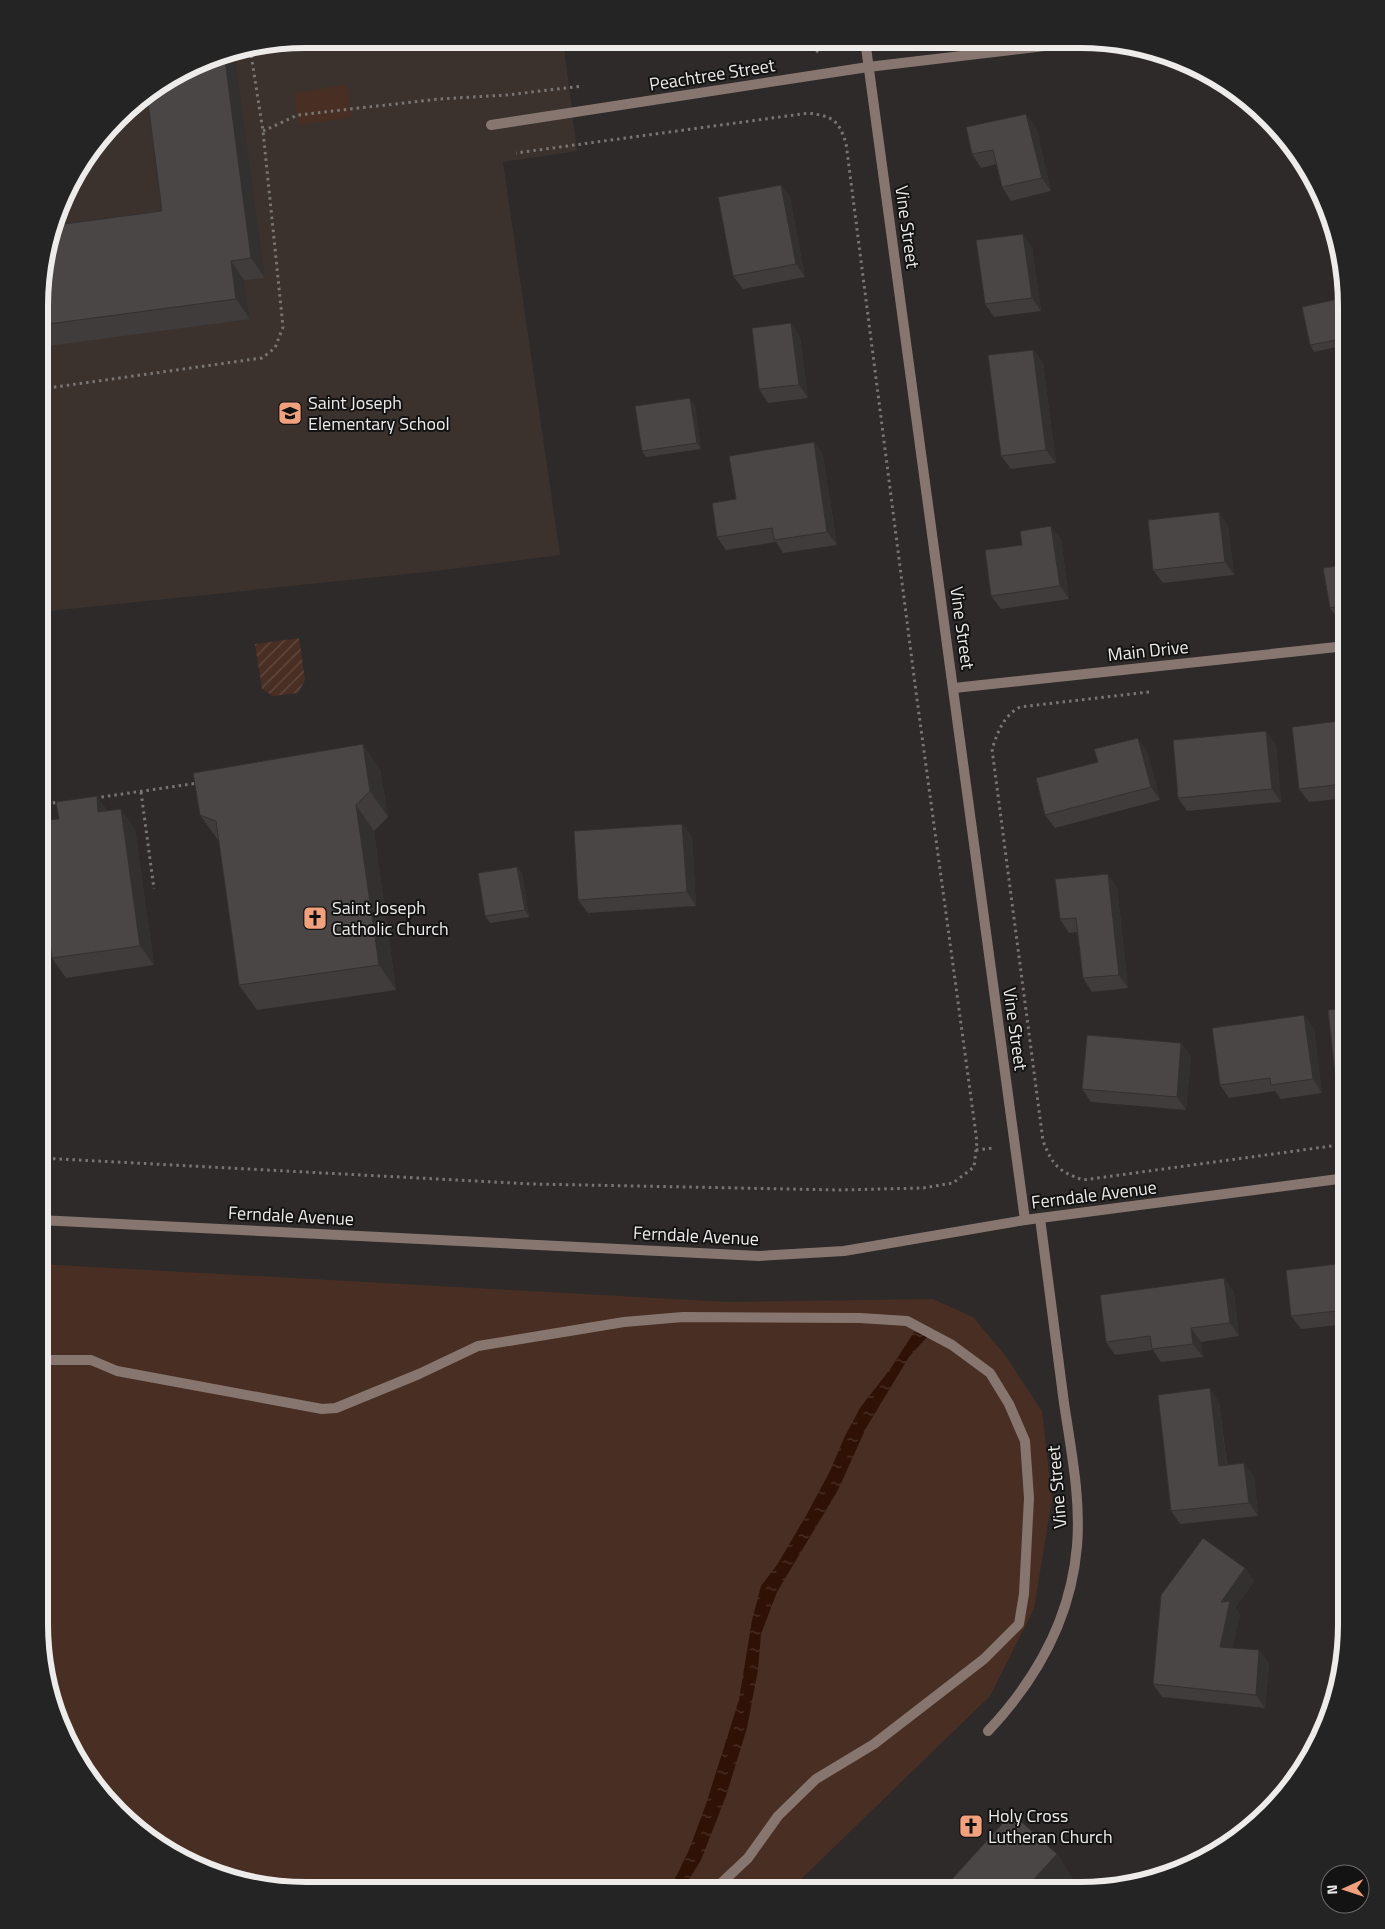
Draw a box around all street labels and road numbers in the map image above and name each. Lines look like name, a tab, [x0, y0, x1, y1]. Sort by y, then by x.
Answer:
street label: Peachtree Street	[647, 51, 777, 98]
street label: Vine Street	[888, 184, 927, 271]
street label: Vine Street	[943, 585, 982, 672]
street label: Main Drive	[1106, 633, 1190, 668]
street label: Vine Street	[996, 986, 1035, 1073]
street label: Ferndale Avenue	[1030, 1173, 1158, 1216]
street label: Ferndale Avenue	[227, 1199, 355, 1232]
street label: Ferndale Avenue	[632, 1219, 760, 1252]
street label: Vine Street	[1039, 1444, 1074, 1530]

